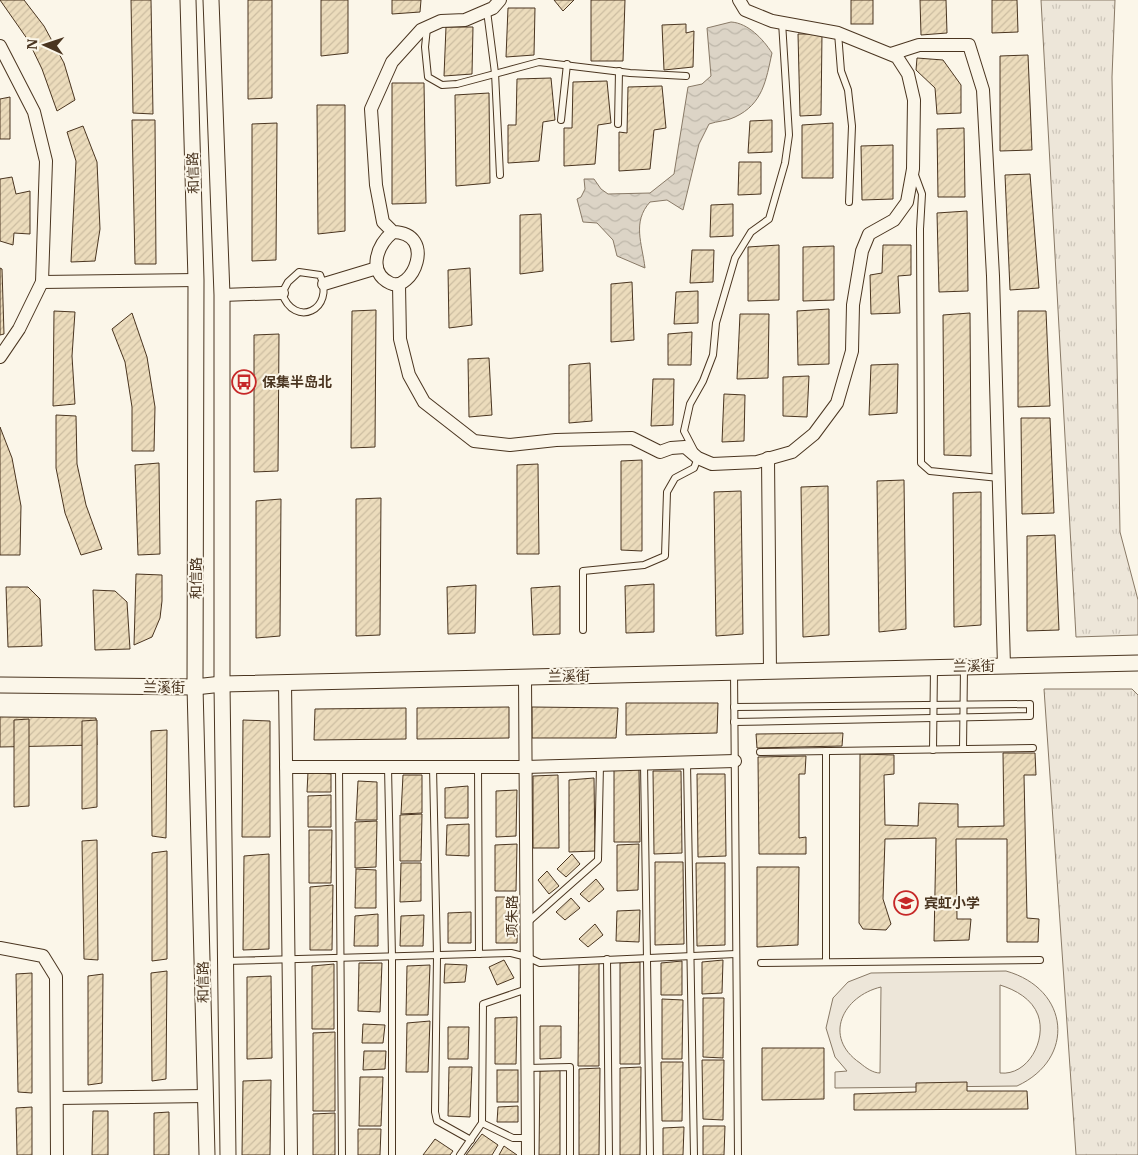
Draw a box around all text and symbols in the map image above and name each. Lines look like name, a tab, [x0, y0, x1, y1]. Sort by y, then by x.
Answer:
north arrow	[20, 20, 70, 70]
text: N	[23, 38, 41, 50]
street label: 和信路	[183, 152, 203, 194]
bus stop icon: 保集半岛北	[231, 369, 257, 395]
place label: 保集半岛北	[262, 373, 332, 391]
street label: 和信路	[187, 557, 205, 599]
street label: 兰溪街	[953, 657, 995, 675]
street label: 兰溪街	[548, 667, 590, 685]
street label: 兰溪街	[143, 678, 185, 696]
school or university icon: 宾虹小学	[893, 890, 919, 916]
place label: 宾虹小学	[924, 894, 980, 912]
street label: 项朱路	[503, 895, 521, 937]
street label: 和信路	[194, 961, 212, 1003]

